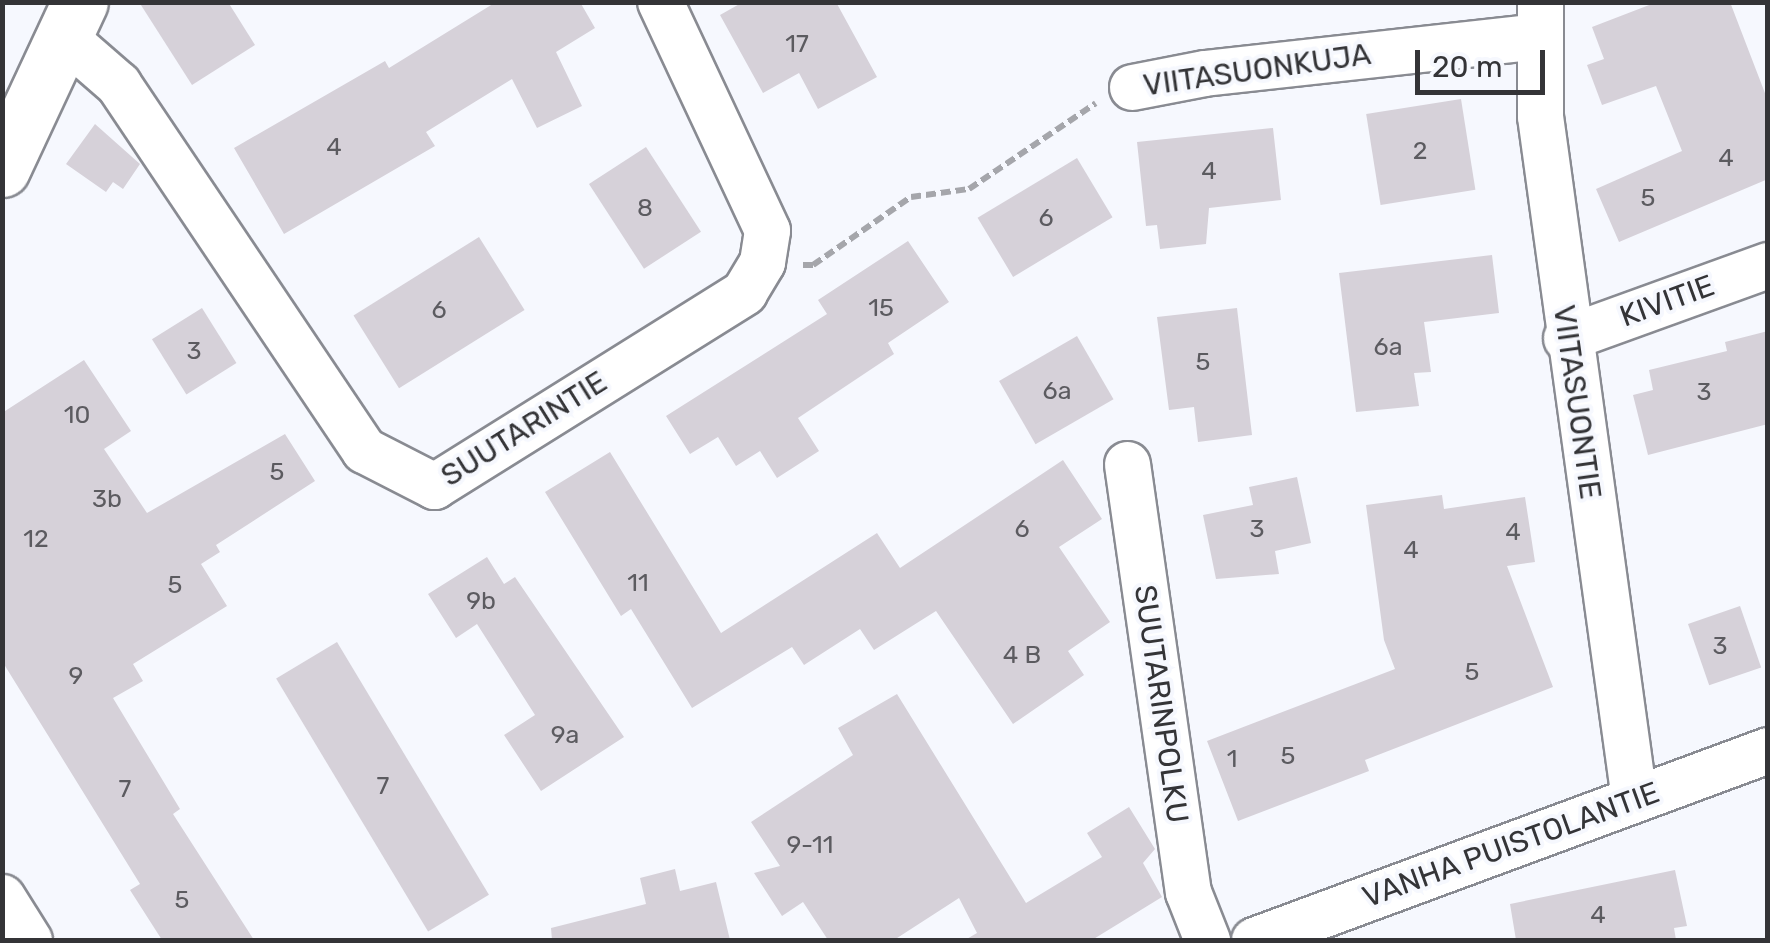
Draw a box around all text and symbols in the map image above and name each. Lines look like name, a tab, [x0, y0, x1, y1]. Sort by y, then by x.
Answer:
house number: 17	[785, 29, 809, 59]
scale bar	[1420, 30, 1550, 92]
street label: VIITASUONKUJA	[1141, 36, 1373, 104]
text: 20 m	[1432, 49, 1503, 85]
house number: 4	[326, 132, 342, 162]
house number: 2	[1413, 136, 1427, 166]
house number: 4	[1718, 143, 1734, 173]
house number: 4	[1201, 156, 1217, 186]
house number: 5	[1641, 183, 1655, 213]
house number: 8	[637, 193, 653, 223]
house number: 6	[1038, 203, 1054, 233]
street label: KIVITIE	[1615, 267, 1719, 335]
house number: 15	[868, 293, 894, 323]
house number: 6	[431, 295, 447, 325]
street label: VIITASUONTIE	[1546, 303, 1608, 501]
house number: 6a	[1374, 332, 1402, 362]
house number: 3	[186, 336, 202, 366]
house number: 5	[1196, 347, 1210, 377]
street label: SUUTARINTIE	[435, 364, 613, 494]
house number: 6a	[1043, 376, 1071, 406]
house number: 3	[1696, 377, 1712, 407]
house number: 10	[64, 400, 90, 430]
house number: 5	[270, 457, 284, 487]
house number: 3b	[92, 484, 122, 514]
house number: 6	[1014, 514, 1030, 544]
house number: 3	[1249, 514, 1265, 544]
house number: 4	[1505, 517, 1521, 547]
house number: 12	[23, 524, 49, 554]
house number: 4	[1403, 535, 1419, 565]
house number: 11	[627, 568, 649, 598]
house number: 5	[168, 570, 182, 600]
street label: SUUTARINPOLKU	[1126, 583, 1196, 825]
house number: 9b	[466, 586, 496, 616]
house number: 3	[1712, 631, 1728, 661]
house number: 4 B	[1003, 640, 1041, 670]
house number: 5	[1465, 657, 1479, 687]
house number: 9	[69, 661, 83, 691]
house number: 9a	[551, 720, 579, 750]
house number: 5	[1281, 741, 1295, 771]
house number: 1	[1227, 744, 1237, 774]
house number: 7	[377, 771, 389, 801]
house number: 7	[119, 774, 131, 804]
street label: VANHA PUISTOLANTIE	[1357, 774, 1665, 916]
house number: 9-11	[786, 830, 834, 860]
house number: 5	[175, 885, 189, 915]
house number: 4	[1590, 900, 1606, 930]

